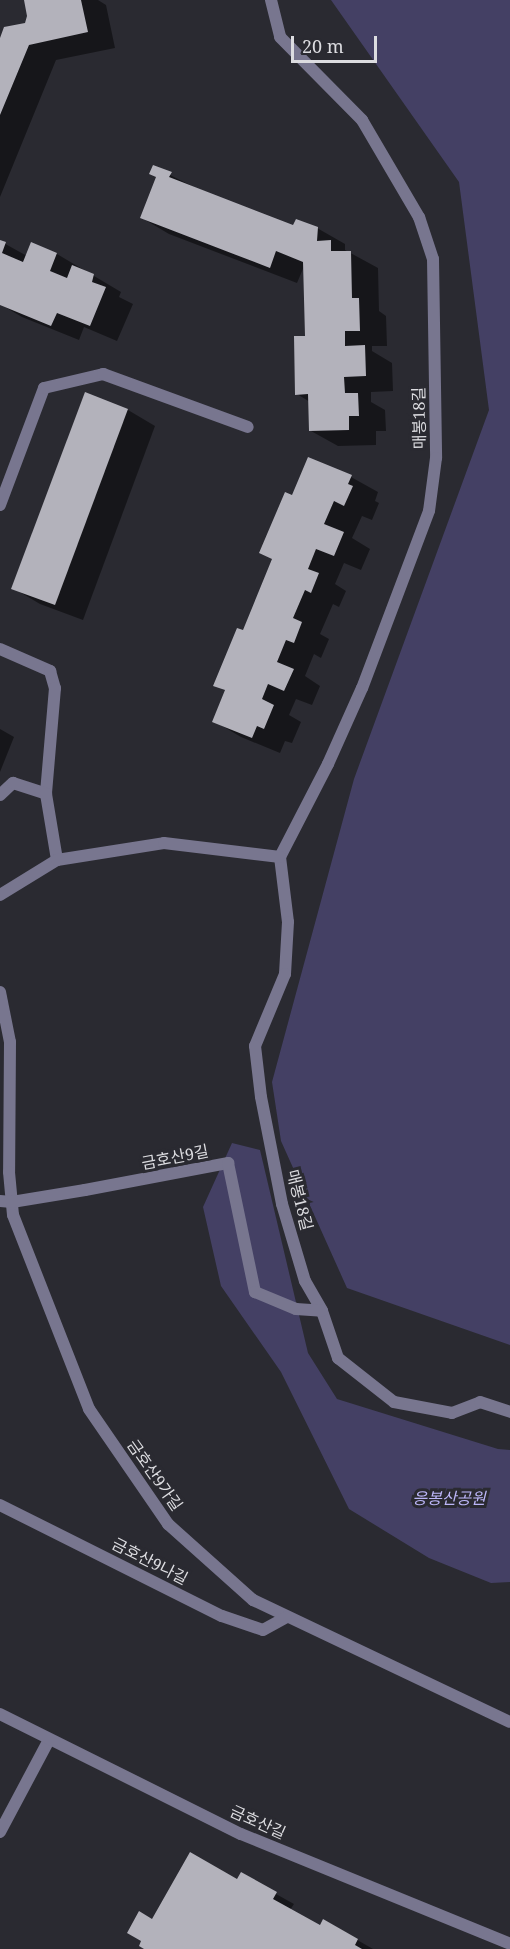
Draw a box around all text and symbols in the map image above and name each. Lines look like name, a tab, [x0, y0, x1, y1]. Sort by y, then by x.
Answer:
scale bar	[294, 24, 380, 62]
text: 20 m	[302, 34, 344, 58]
street label: 매봉18길	[409, 387, 429, 449]
street label: 금호산9길	[140, 1141, 210, 1173]
street label: 매봉18길	[283, 1168, 317, 1232]
street label: 금호산9가길	[123, 1436, 187, 1514]
park label: 응봉산공원	[412, 1488, 486, 1508]
street label: 금호산9나길	[109, 1534, 191, 1588]
street label: 금호산길	[227, 1801, 289, 1843]

